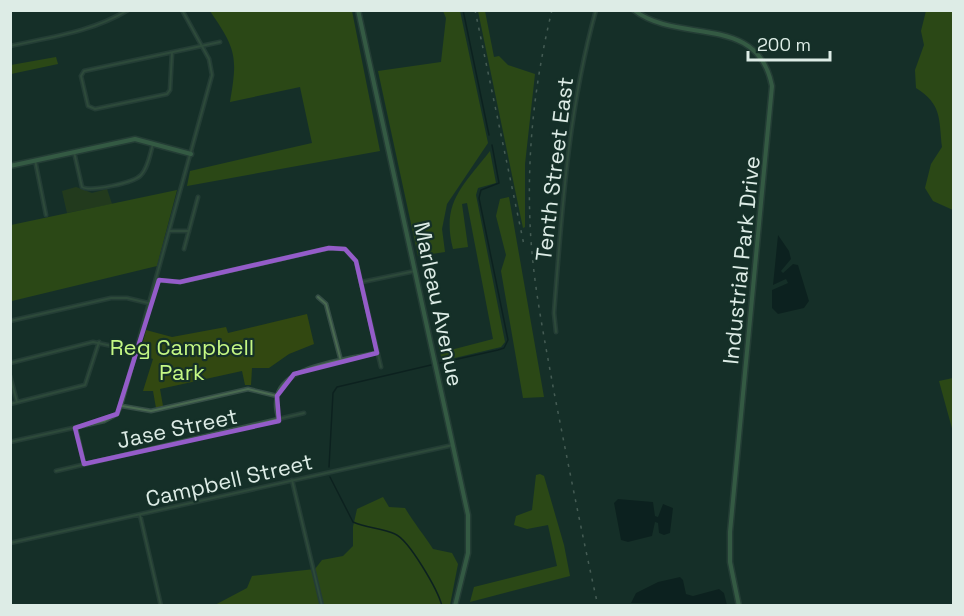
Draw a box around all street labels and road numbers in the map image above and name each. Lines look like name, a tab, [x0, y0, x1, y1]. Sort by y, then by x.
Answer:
street label: Tenth Street East	[529, 75, 579, 263]
street label: Industrial Park Drive	[716, 154, 766, 366]
street label: Marleau Avenue	[408, 219, 470, 389]
street label: Jase Street	[114, 402, 240, 454]
street label: Campbell Street	[143, 447, 315, 513]

